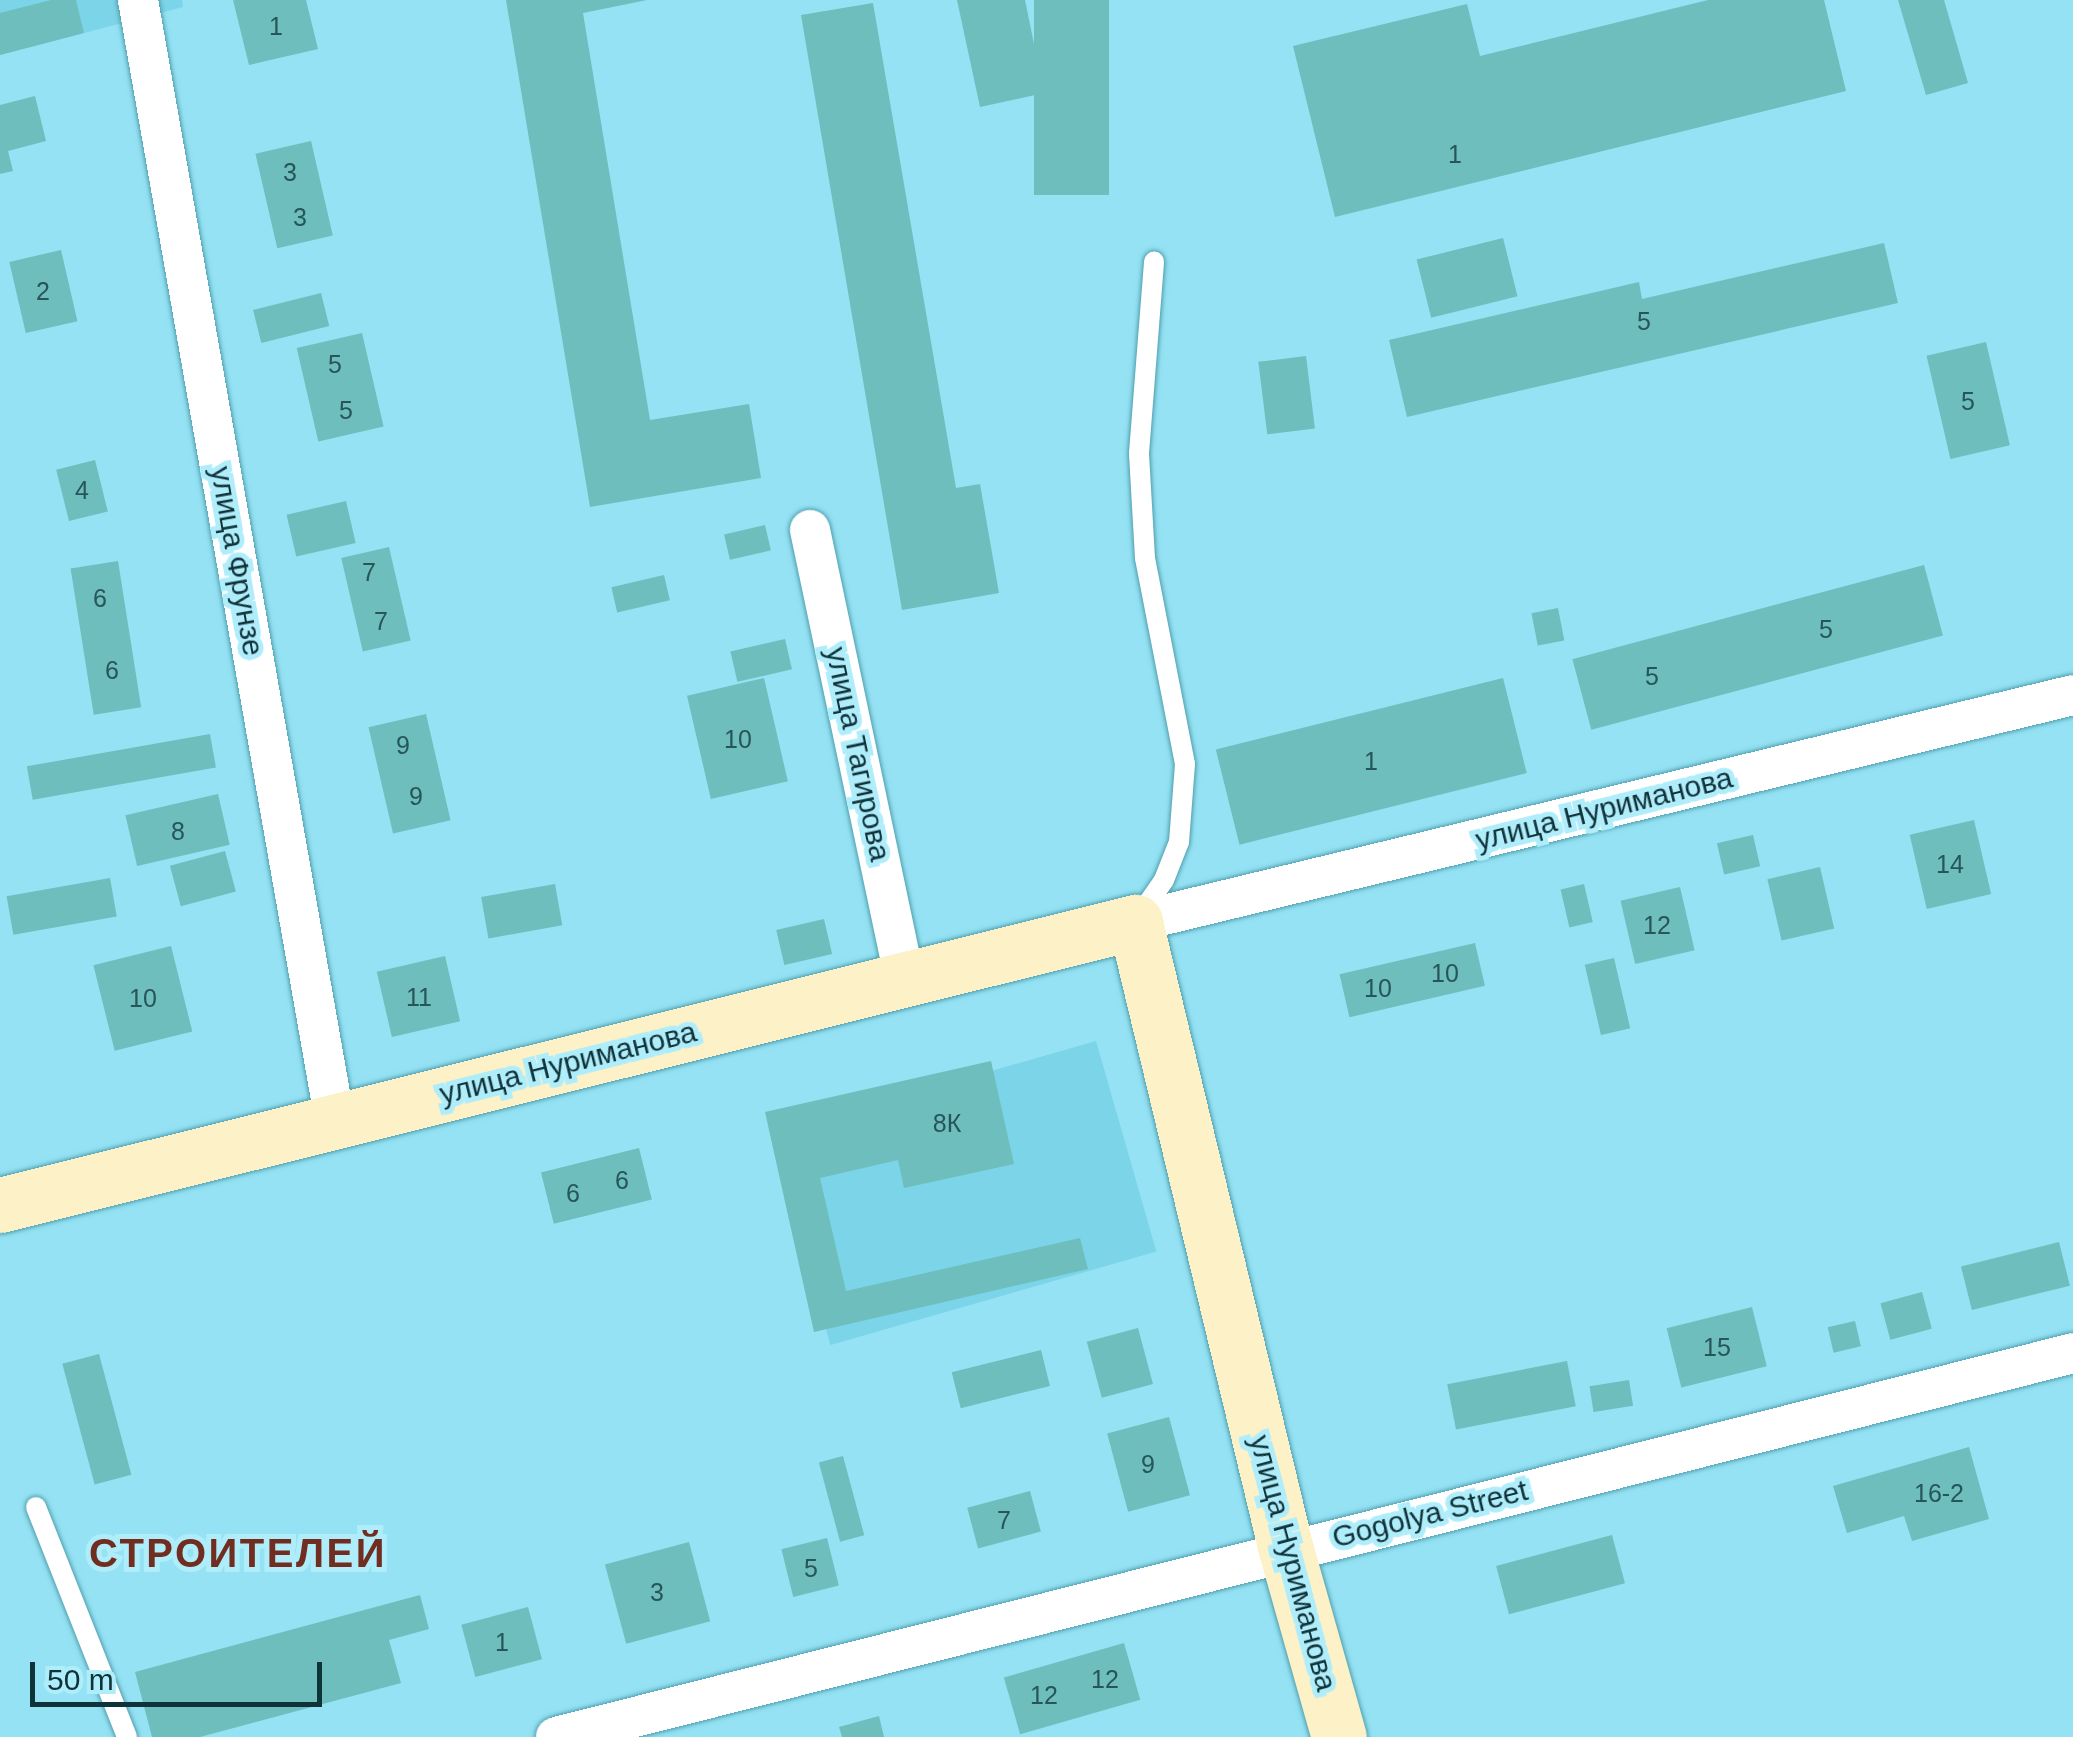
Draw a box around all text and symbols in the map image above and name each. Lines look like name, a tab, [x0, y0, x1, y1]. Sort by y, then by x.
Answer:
house number: 1	[269, 11, 283, 41]
house number: 1	[1448, 139, 1462, 169]
house number: 3	[283, 157, 297, 187]
house number: 3	[293, 202, 307, 232]
house number: 2	[36, 276, 50, 306]
house number: 5	[1637, 306, 1651, 336]
house number: 5	[328, 349, 342, 379]
house number: 5	[1961, 386, 1975, 416]
house number: 5	[339, 395, 353, 425]
street label: улица Фрунзе	[203, 464, 271, 658]
house number: 4	[75, 475, 89, 505]
house number: 7	[362, 557, 376, 587]
house number: 6	[93, 583, 107, 613]
house number: 7	[374, 606, 388, 636]
house number: 5	[1819, 614, 1833, 644]
street label: улица Тагирова	[818, 644, 898, 864]
house number: 6	[105, 655, 119, 685]
house number: 5	[1645, 661, 1659, 691]
house number: 10	[724, 724, 752, 754]
house number: 9	[396, 730, 410, 760]
house number: 1	[1364, 746, 1378, 776]
street label: улица Нуриманова	[1472, 760, 1736, 858]
house number: 9	[409, 781, 423, 811]
house number: 8	[171, 816, 185, 846]
house number: 14	[1936, 849, 1964, 879]
house number: 12	[1643, 910, 1671, 940]
house number: 10	[1431, 958, 1459, 988]
house number: 10	[1364, 973, 1392, 1003]
house number: 11	[406, 982, 432, 1012]
house number: 10	[129, 983, 157, 1013]
street label: улица Нуриманова	[436, 1014, 700, 1112]
house number: 8К	[933, 1108, 961, 1138]
house number: 6	[615, 1165, 629, 1195]
house number: 6	[566, 1178, 580, 1208]
house number: 15	[1703, 1332, 1731, 1362]
street label: улица Нуриманова	[1242, 1431, 1344, 1695]
house number: 9	[1141, 1449, 1155, 1479]
street label: Gogolya Street	[1329, 1472, 1531, 1556]
house number: 16-2	[1914, 1478, 1964, 1508]
house number: 7	[997, 1505, 1011, 1535]
district label: СТРОИТЕЛЕЙ	[89, 1529, 387, 1577]
house number: 5	[804, 1553, 818, 1583]
house number: 3	[650, 1577, 664, 1607]
house number: 1	[495, 1627, 509, 1657]
scale bar	[35, 1642, 328, 1704]
text: 50 m	[47, 1663, 114, 1696]
house number: 12	[1091, 1664, 1119, 1694]
house number: 12	[1030, 1680, 1058, 1710]

